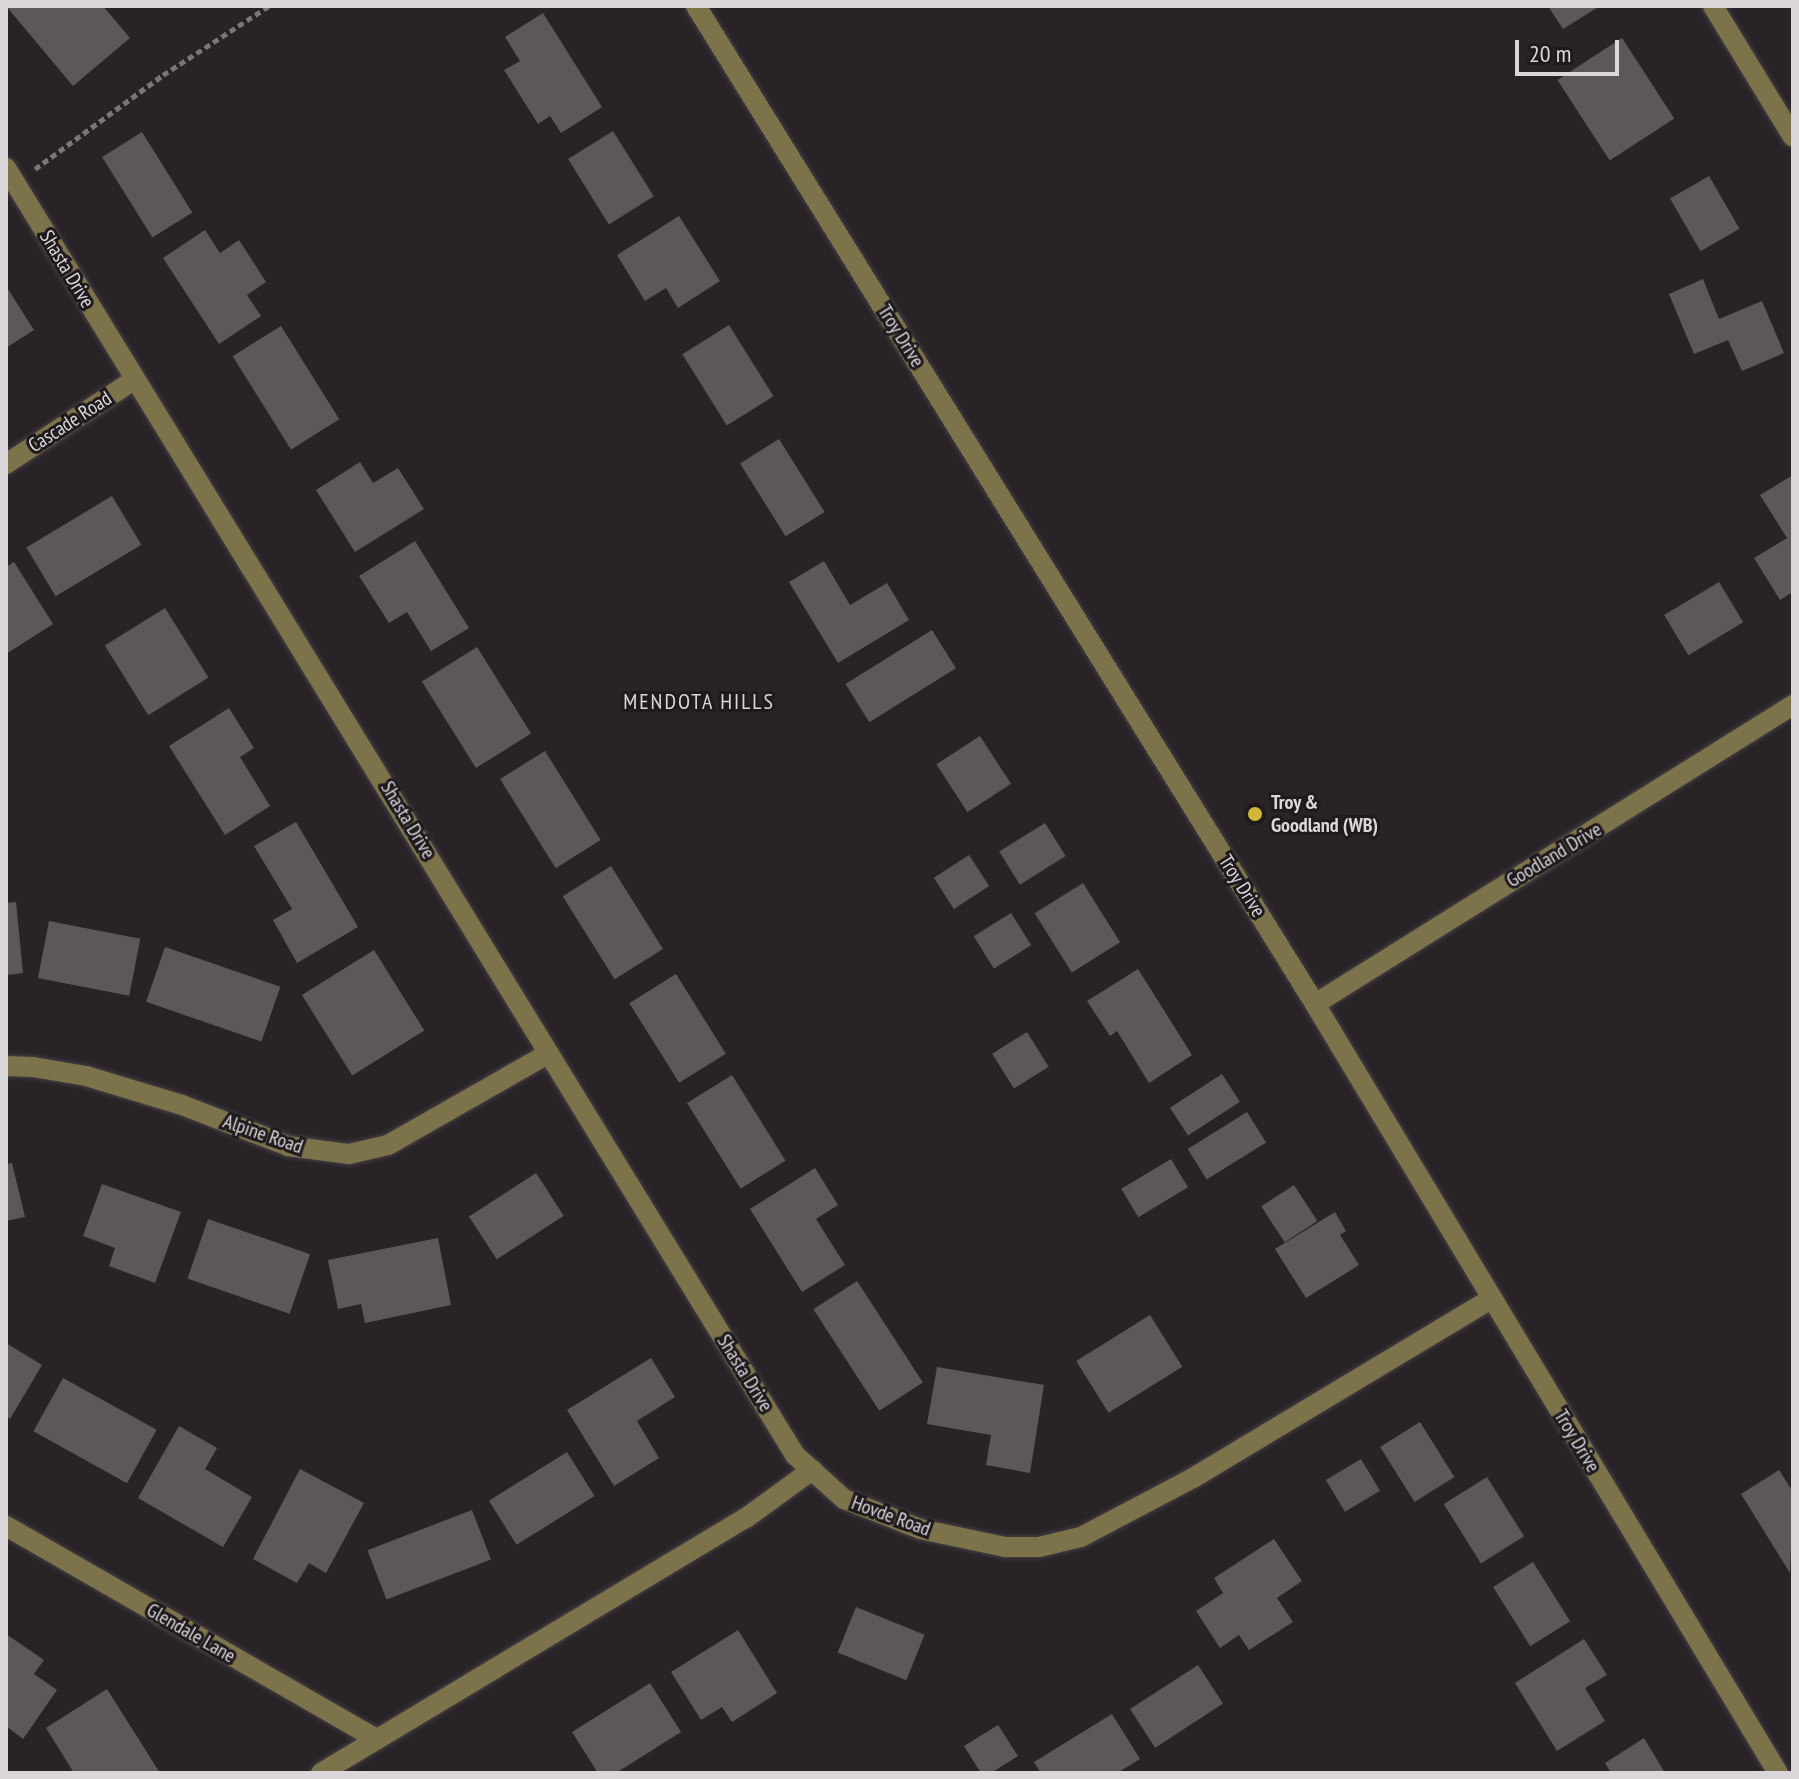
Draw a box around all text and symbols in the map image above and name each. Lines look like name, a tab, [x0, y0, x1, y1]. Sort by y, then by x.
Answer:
scale bar	[1519, 24, 1623, 74]
text: 20 m	[1529, 38, 1571, 69]
street label: Shasta Drive	[35, 226, 99, 312]
street label: Troy Drive	[872, 300, 930, 372]
street label: Cascade Road	[24, 386, 116, 458]
district label: MENDOTA HILLS	[623, 689, 775, 715]
street label: Shasta Drive	[376, 777, 440, 863]
place label: Troy & Goodland (WB)	[1271, 790, 1378, 837]
marker: Troy & Goodland (WB)	[1246, 805, 1264, 823]
street label: Goodland Drive	[1502, 817, 1606, 893]
street label: Troy Drive	[1213, 850, 1271, 922]
street label: Alpine Road	[220, 1109, 306, 1159]
street label: Shasta Drive	[712, 1330, 778, 1416]
street label: Troy Drive	[1549, 1405, 1605, 1477]
street label: Hovde Road	[848, 1491, 934, 1541]
street label: Glendale Lane	[142, 1598, 240, 1668]

